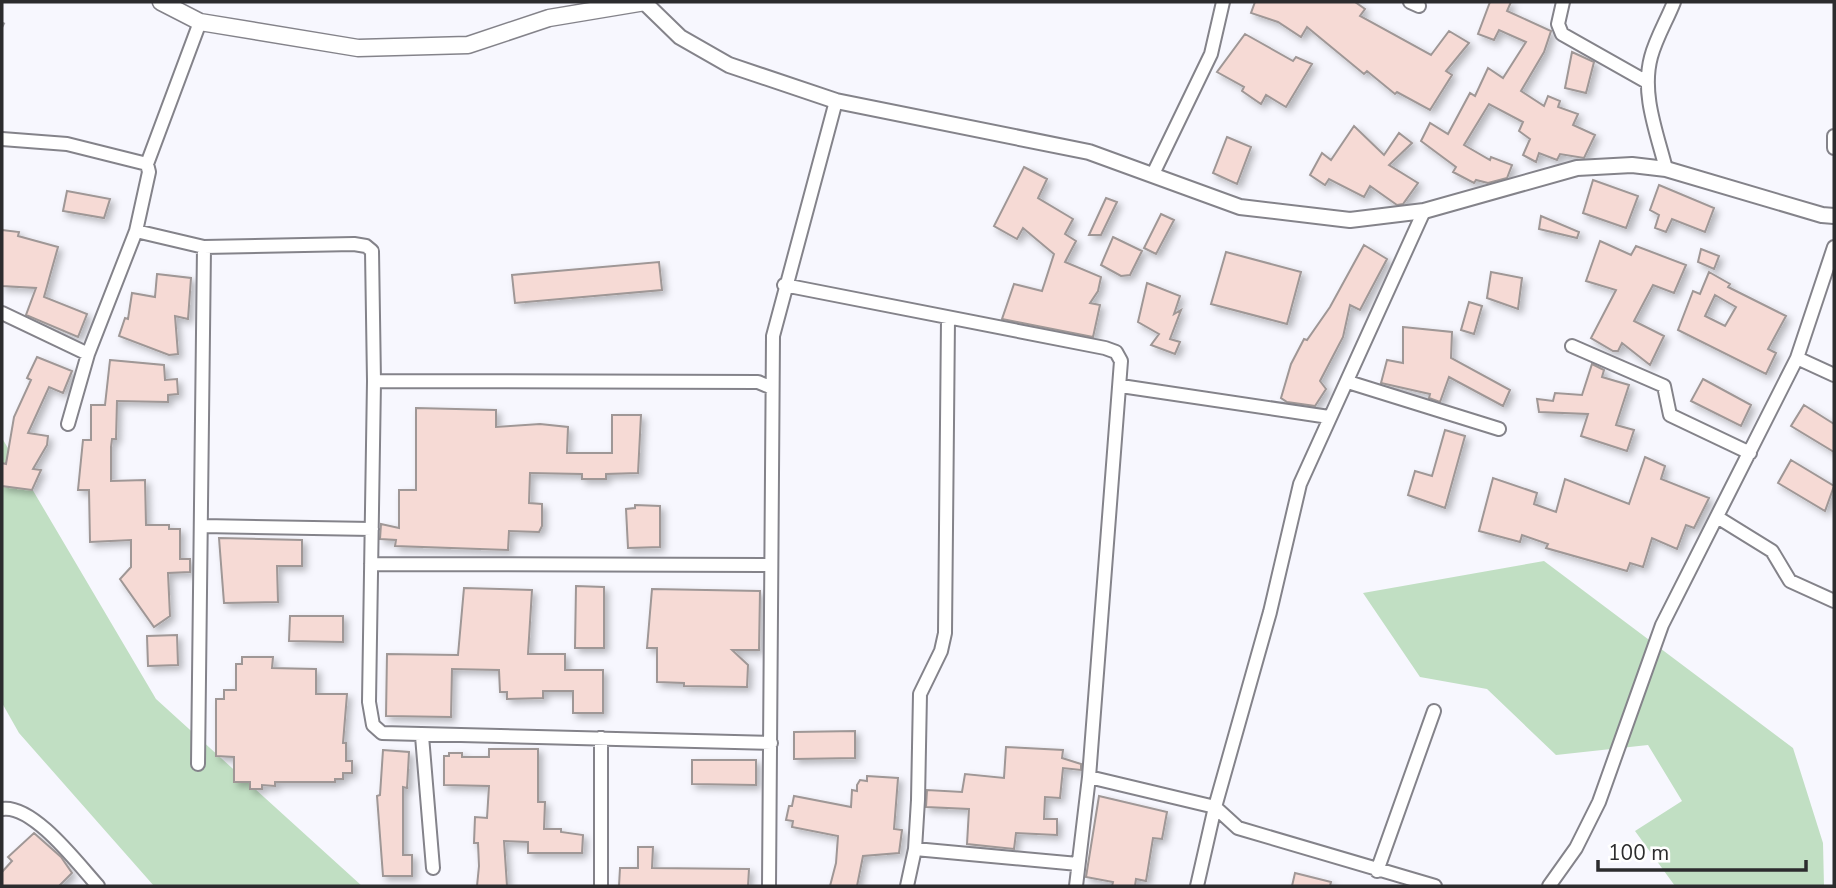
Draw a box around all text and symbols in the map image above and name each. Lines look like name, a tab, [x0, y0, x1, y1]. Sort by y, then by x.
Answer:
scale bar	[1598, 828, 1806, 872]
text: 100 m	[1608, 839, 1669, 867]

